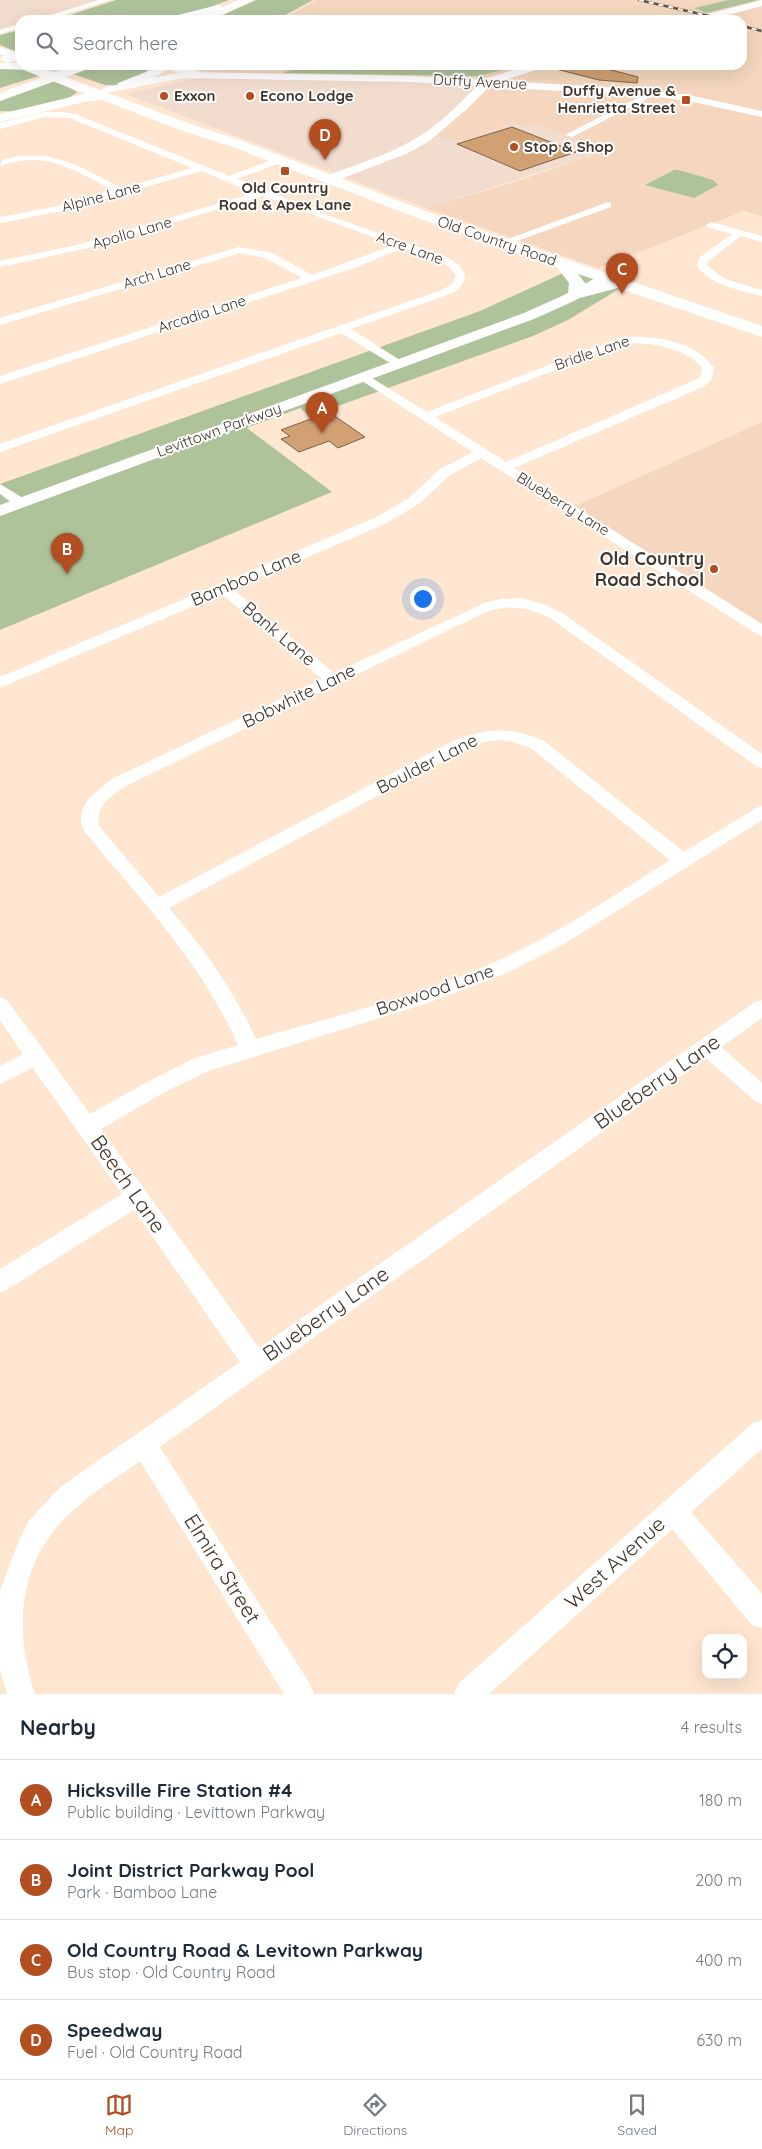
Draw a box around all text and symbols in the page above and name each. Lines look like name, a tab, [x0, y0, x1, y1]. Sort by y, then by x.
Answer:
search box	[15, 15, 747, 70]
icon: search	[33, 29, 61, 57]
text: Search here	[73, 31, 178, 55]
street label: Duffy Avenue	[433, 70, 527, 93]
place label: Duffy Avenue & Henrietta Street	[558, 81, 676, 117]
place label: Exxon	[174, 86, 216, 105]
place label: Econo Lodge	[260, 86, 354, 105]
marker: Exxon	[158, 90, 170, 102]
marker: Econo Lodge	[244, 90, 256, 102]
marker: Duffy Avenue & Henrietta Street	[680, 94, 692, 106]
pin: D	[309, 119, 341, 160]
place label: Stop & Shop	[524, 137, 613, 156]
marker: Stop & Shop	[508, 141, 520, 153]
marker: Old Country Road & Apex Lane	[279, 165, 291, 177]
street label: Alpine Lane	[59, 177, 142, 216]
place label: Old Country Road & Apex Lane	[219, 178, 351, 214]
street label: Old Country Road	[435, 211, 559, 270]
street label: Apollo Lane	[90, 212, 174, 253]
street label: Acre Lane	[374, 227, 446, 268]
pin: C	[606, 253, 638, 294]
street label: Arch Lane	[121, 254, 193, 293]
street label: Arcadia Lane	[155, 290, 248, 337]
street label: Bridle Lane	[552, 331, 632, 374]
pin: A	[306, 392, 338, 433]
street label: Levittown Parkway	[154, 398, 284, 461]
street label: Blueberry Lane	[513, 467, 613, 540]
pin: B	[51, 533, 83, 574]
street label: Bamboo Lane	[187, 544, 304, 611]
place label: Old Country Road School	[595, 547, 704, 591]
marker: Old Country Road School	[708, 563, 720, 575]
your location	[410, 586, 436, 612]
street label: Bank Lane	[238, 596, 321, 671]
street label: Bobwhite Lane	[238, 658, 359, 733]
street label: Boulder Lane	[372, 728, 481, 799]
street label: Boxwood Lane	[373, 959, 497, 1020]
street label: Blueberry Lane	[588, 1028, 725, 1134]
street label: Beech Lane	[86, 1129, 172, 1238]
street label: Blueberry Lane	[257, 1260, 394, 1366]
street label: Elmira Street	[179, 1509, 267, 1628]
street label: West Avenue	[559, 1510, 670, 1614]
map controls	[702, 1634, 747, 1679]
button: locate	[702, 1634, 747, 1679]
text: Nearby	[20, 1714, 96, 1740]
text: 4 results	[681, 1717, 742, 1737]
text: Hicksville Fire Station #4	[67, 1778, 292, 1802]
text: A	[31, 1790, 41, 1810]
text: 180 m	[699, 1790, 742, 1810]
text: Public building · Levittown Parkway	[67, 1802, 325, 1822]
text: Joint District Parkway Pool	[67, 1858, 314, 1882]
text: B	[31, 1870, 41, 1890]
text: 200 m	[695, 1870, 742, 1890]
text: Park · Bamboo Lane	[67, 1882, 217, 1902]
text: Old Country Road & Levitown Parkway	[67, 1938, 423, 1962]
text: C	[31, 1950, 41, 1970]
text: 400 m	[696, 1950, 742, 1970]
text: Bus stop · Old Country Road	[67, 1962, 276, 1982]
text: Speedway	[67, 2018, 162, 2042]
text: D	[30, 2030, 42, 2050]
text: 630 m	[697, 2030, 742, 2050]
text: Fuel · Old Country Road	[67, 2042, 243, 2062]
tab: Map	[105, 2091, 133, 2139]
tab: Directions	[343, 2091, 407, 2139]
tab: Saved	[617, 2091, 657, 2139]

